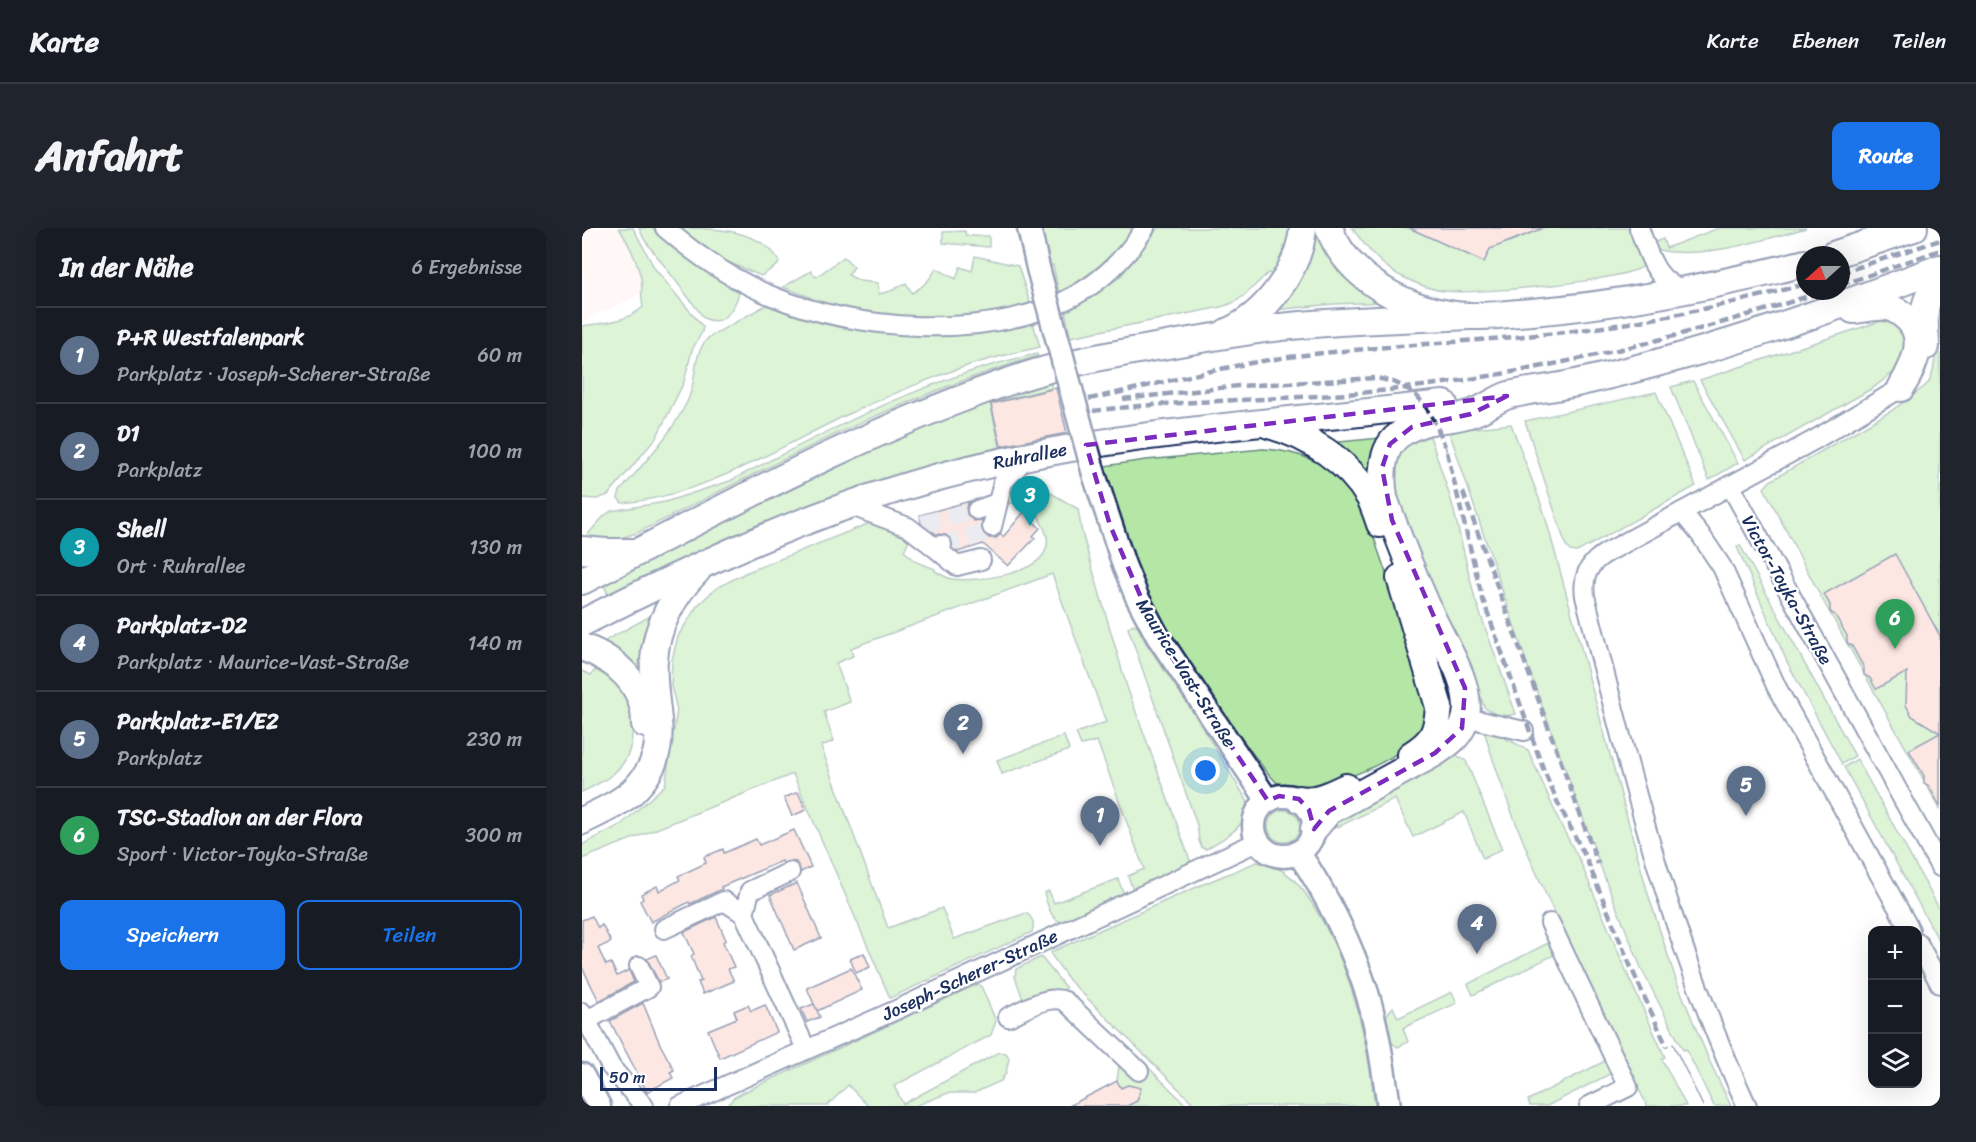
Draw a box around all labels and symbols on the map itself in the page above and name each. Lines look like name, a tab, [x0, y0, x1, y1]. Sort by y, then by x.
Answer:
north arrow	[1796, 246, 1850, 300]
street label: Ruhrallee	[990, 433, 1070, 479]
pin: 3	[1010, 476, 1050, 526]
street label: Victor-Toyka-Straße	[1733, 509, 1842, 671]
street label: Maurice-Vast-Straße	[1127, 592, 1245, 754]
pin: 6	[1876, 600, 1914, 649]
pin: 2	[944, 704, 982, 754]
your location	[1191, 756, 1220, 785]
pin: 5	[1726, 766, 1766, 816]
pin: 1	[1080, 796, 1120, 846]
pin: 4	[1458, 904, 1496, 954]
street label: Joseph-Scherer-Straße	[876, 920, 1063, 1030]
scale bar	[600, 1064, 717, 1092]

